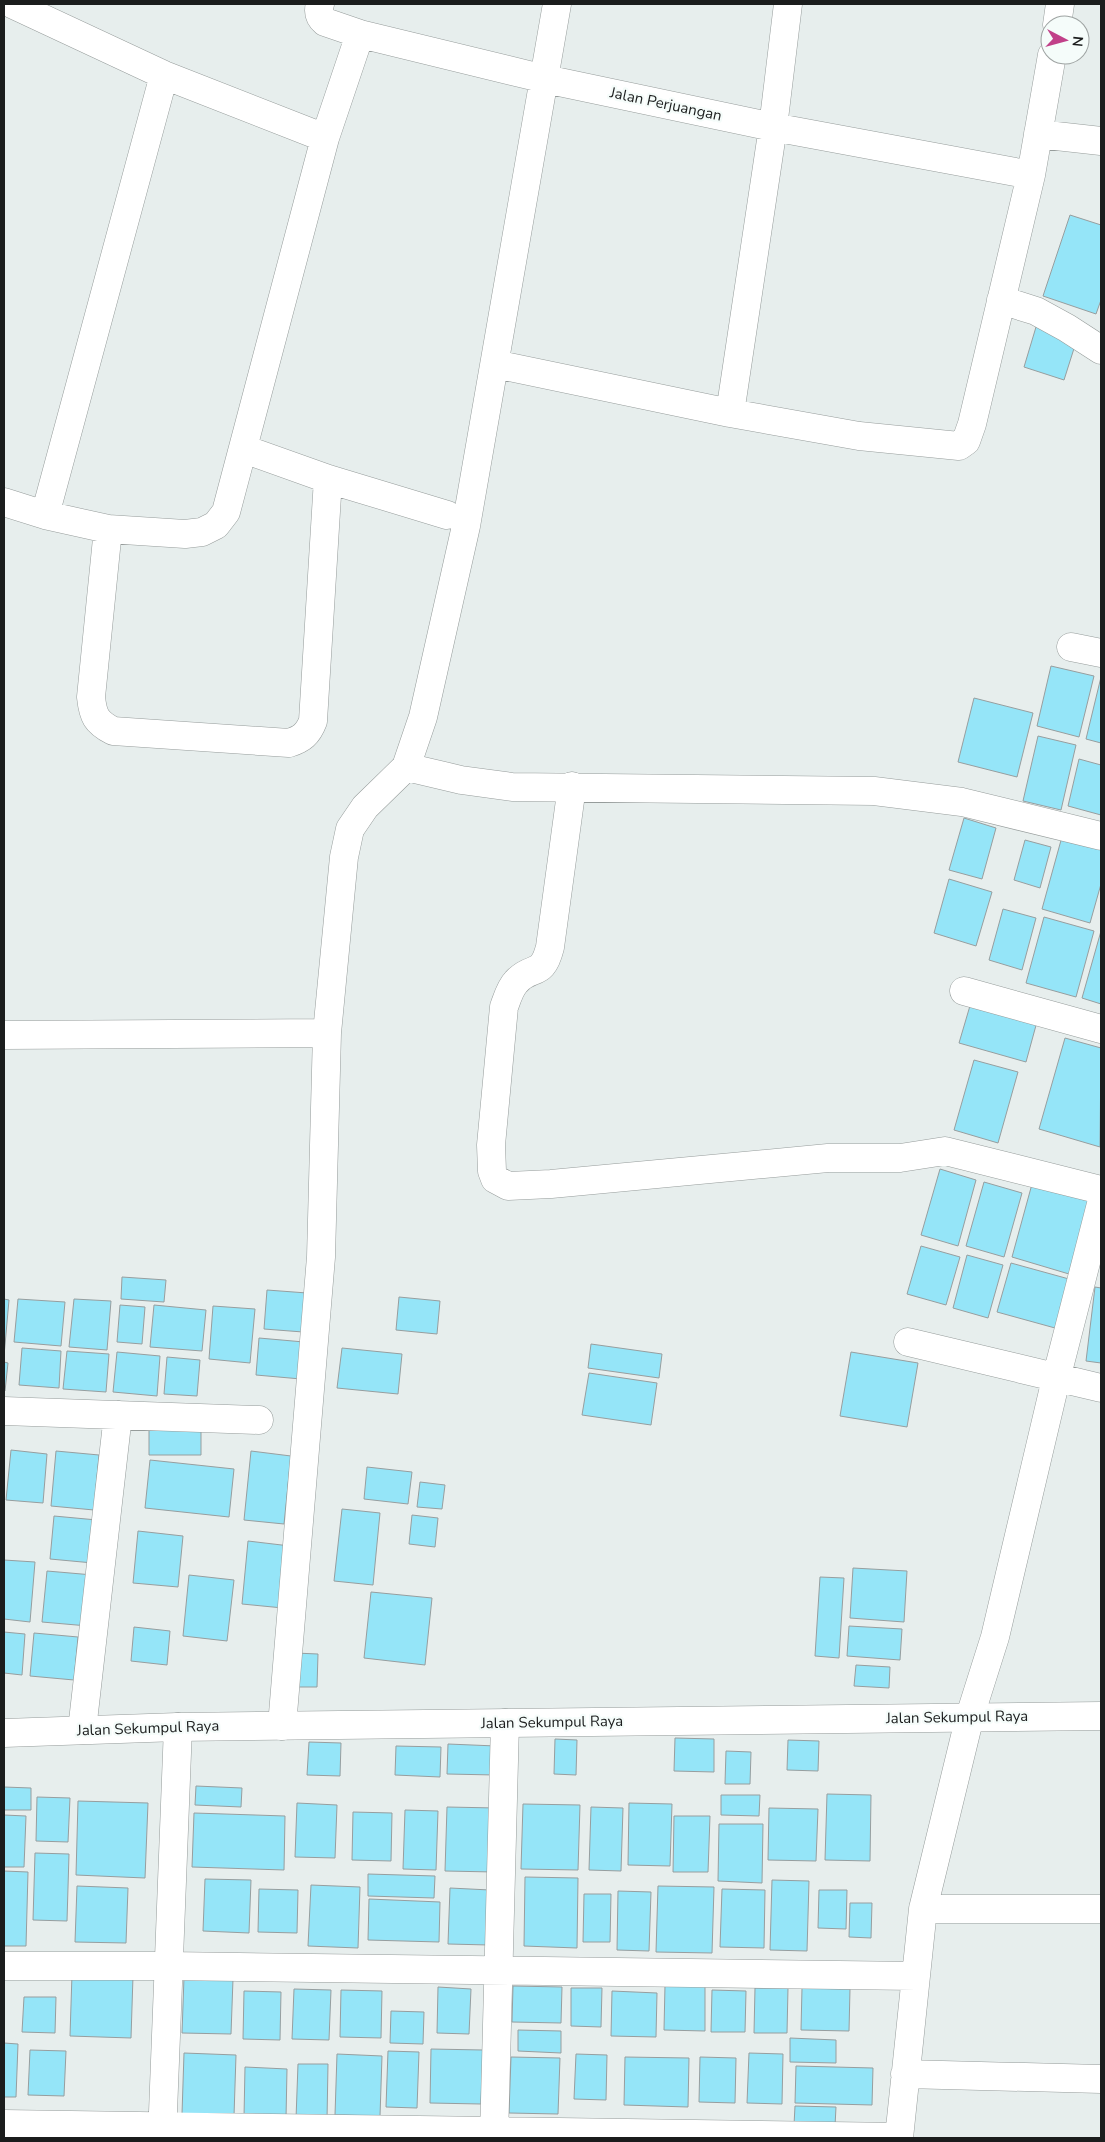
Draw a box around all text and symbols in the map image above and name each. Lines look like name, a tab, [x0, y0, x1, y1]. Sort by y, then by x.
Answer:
north arrow	[1040, 15, 1090, 65]
text: N	[1067, 35, 1087, 48]
street label: Jalan Perjuangan	[607, 82, 724, 126]
street label: Jalan Sekumpul Raya	[885, 1706, 1028, 1728]
street label: Jalan Sekumpul Raya	[480, 1711, 623, 1733]
street label: Jalan Sekumpul Raya	[75, 1716, 220, 1741]

